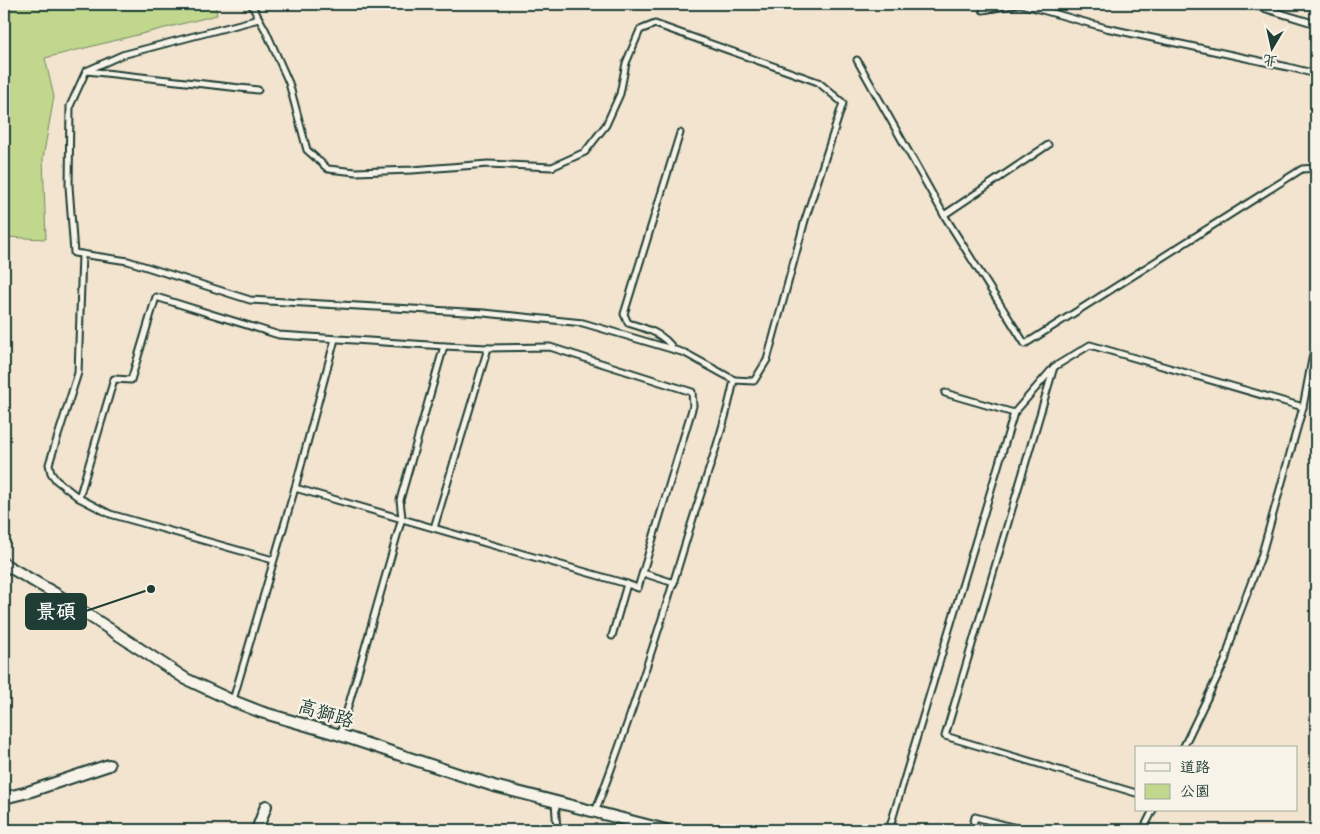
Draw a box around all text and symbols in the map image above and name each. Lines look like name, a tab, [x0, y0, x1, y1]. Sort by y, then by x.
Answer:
north arrow	[1248, 22, 1298, 72]
text: 北	[1262, 51, 1278, 70]
callout: 景碩	[26, 594, 86, 629]
text: 景碩	[36, 599, 76, 623]
street label: 高獅路	[295, 694, 357, 732]
legend	[1135, 746, 1298, 812]
text: 道路	[1180, 758, 1210, 776]
text: 公園	[1180, 782, 1210, 800]

